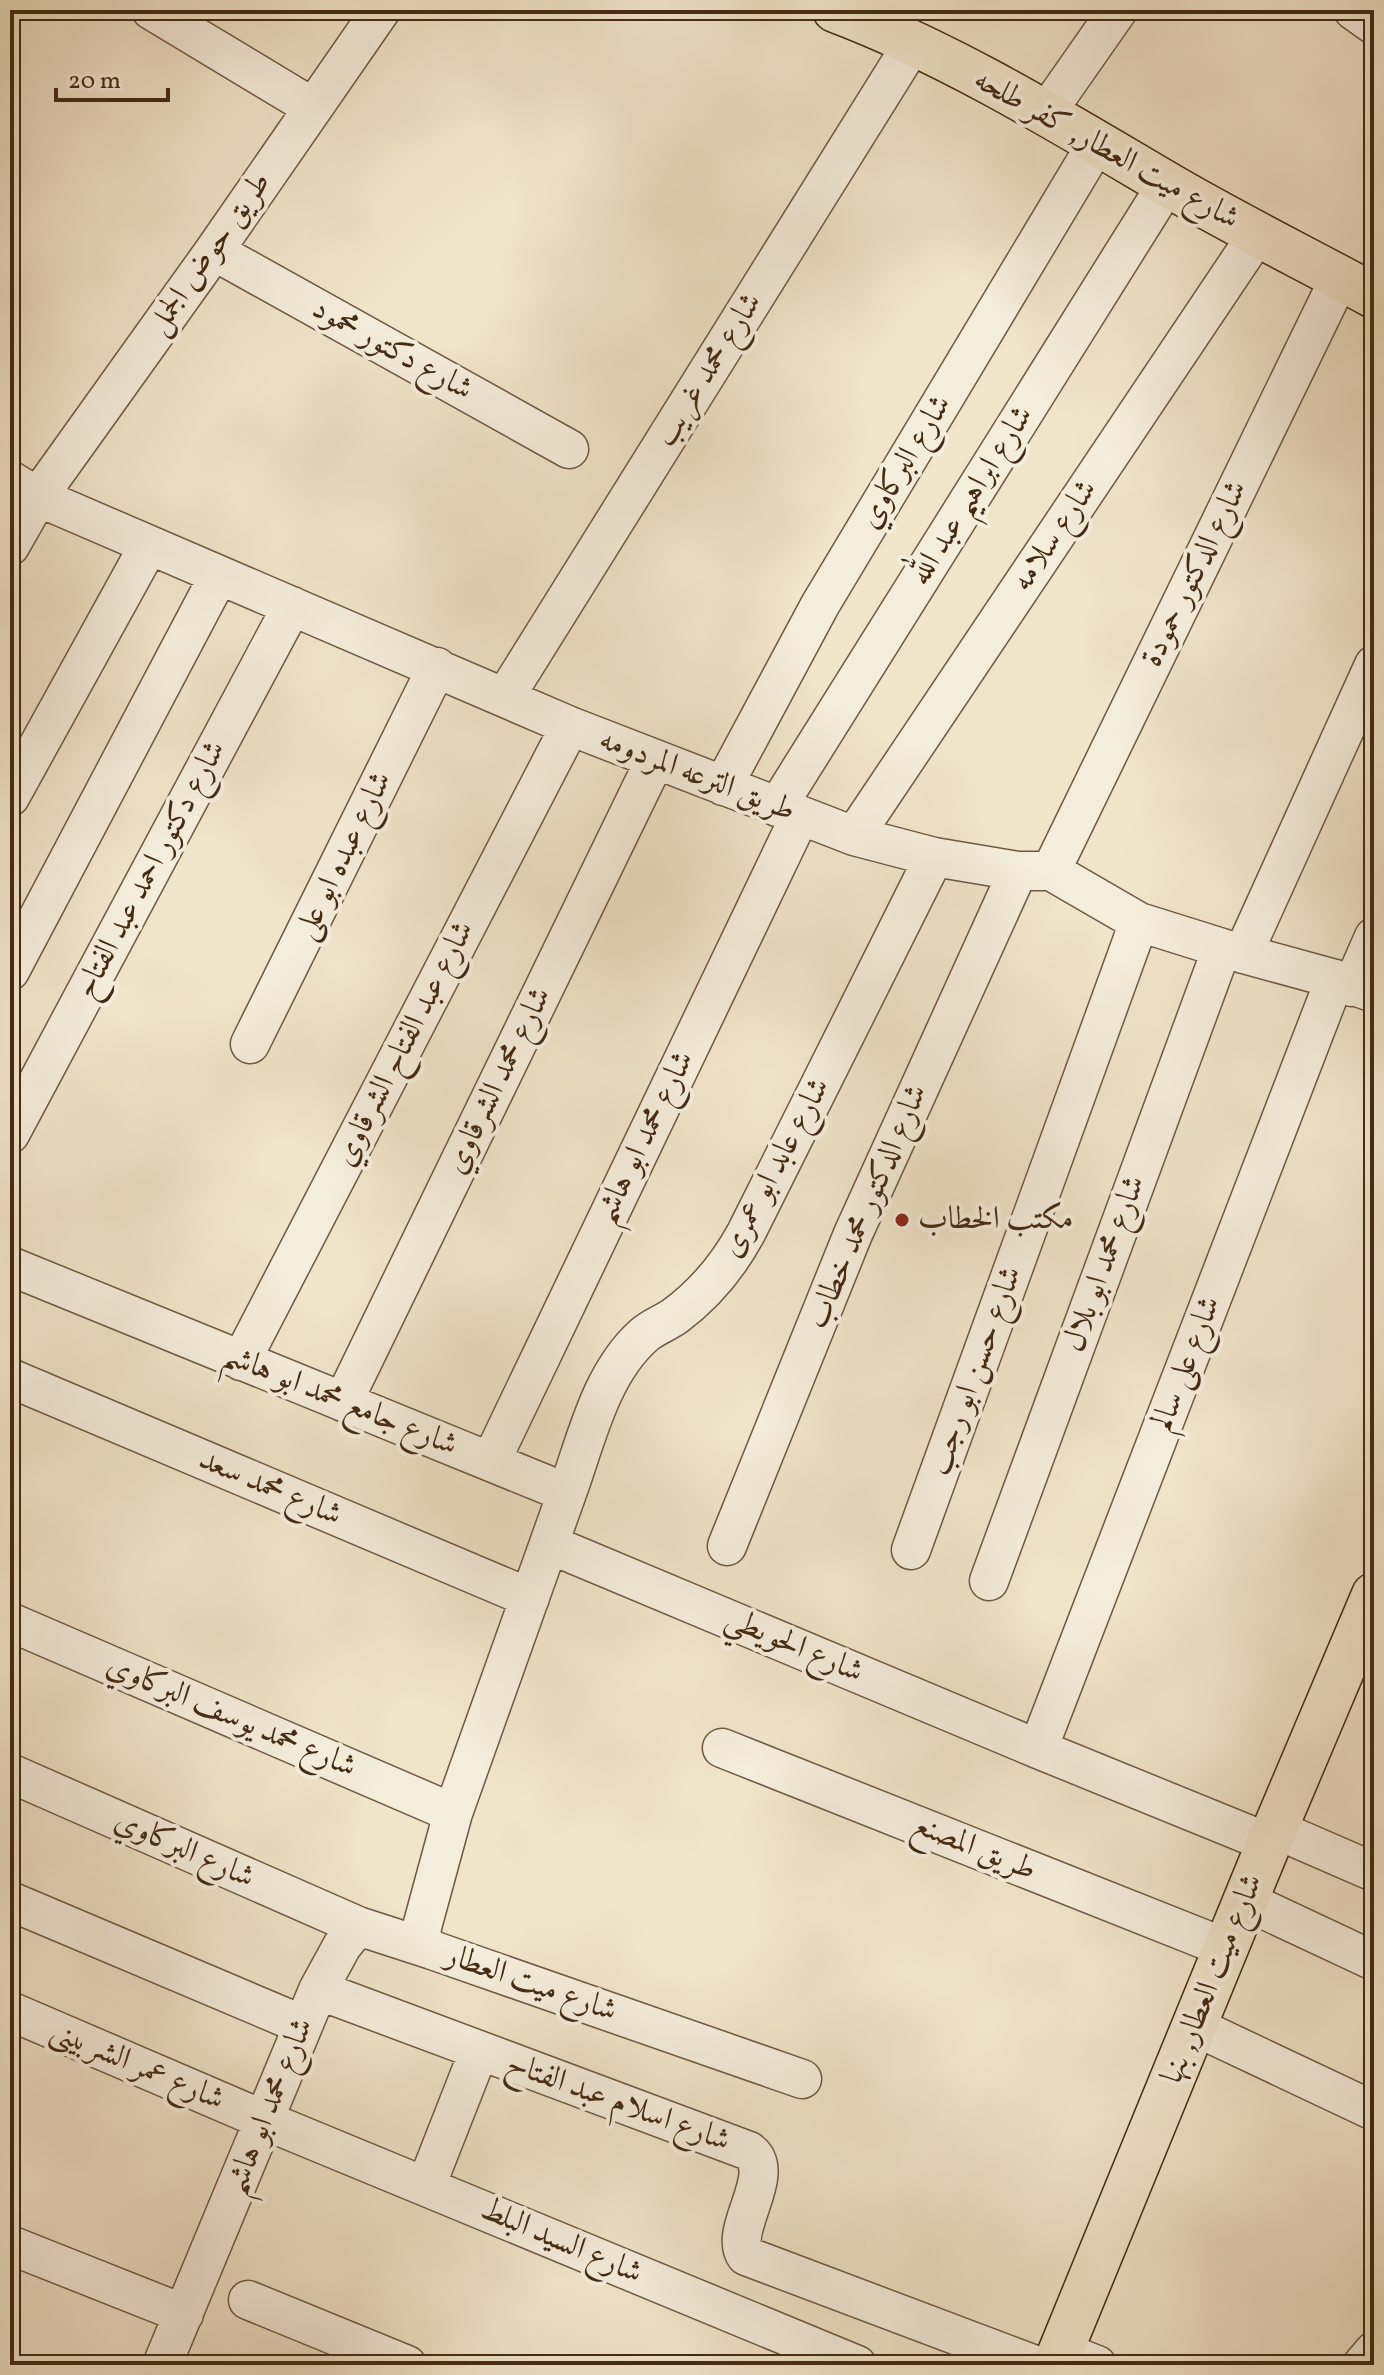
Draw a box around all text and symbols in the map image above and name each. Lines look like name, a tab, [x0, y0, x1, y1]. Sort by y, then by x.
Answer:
scale bar	[56, 52, 168, 102]
street label: شارع ميت العطار, كفر طلحه	[964, 59, 1247, 243]
text: 20 m	[68, 65, 121, 99]
street label: طريق حوض الجمل	[137, 163, 283, 345]
street label: شارع محمد غريب	[644, 284, 775, 457]
street label: شارع دكتور محمود	[303, 288, 481, 414]
street label: شارع البركاوي	[849, 387, 965, 538]
street label: شارع ابراهيم عبد الله	[894, 394, 1051, 598]
street label: شارع سلامه	[1001, 471, 1110, 602]
street label: شارع الدكتور حمودة	[1131, 473, 1261, 676]
street label: طريق الترعه المردومه	[592, 718, 802, 834]
street label: شارع دكتور احمد عبد الفتاح	[64, 733, 240, 1008]
street label: شارع عبده ابو على	[284, 764, 406, 949]
street label: شارع عبد الفتاح الشرقاوي	[324, 914, 489, 1176]
street label: شارع محمد الشرقاوي	[435, 980, 565, 1183]
street label: شارع محمد ابو هاشم	[584, 1044, 712, 1235]
street label: شارع عابد ابو عمرى	[710, 1070, 844, 1266]
street label: شارع الدكتور محمد خطاب	[797, 1078, 941, 1337]
street label: شارع محمد ابو بلال	[1053, 1170, 1159, 1359]
place label: مكتب الخطاب	[918, 1198, 1073, 1242]
marker: مكتب الخطاب	[893, 1211, 911, 1229]
street label: شارع حسن ابو رجب	[918, 1260, 1036, 1482]
street label: شارع على سالم	[1141, 1290, 1236, 1439]
street label: شارع جامع محمد ابو هاشم	[213, 1334, 464, 1475]
street label: شارع محمد سعد	[191, 1438, 348, 1540]
street label: شارع الحويطي	[716, 1597, 870, 1699]
street label: شارع محمد يوسف البركاوي	[98, 1644, 363, 1791]
street label: شارع البركاوي	[106, 1800, 261, 1902]
street label: طريق المصنع	[904, 1803, 1042, 1896]
street label: شارع ميت العطار, بنها	[1151, 1867, 1277, 2091]
street label: شارع ميت العطار	[436, 1933, 623, 2036]
street label: شارع عمر الشربينى	[42, 2009, 231, 2124]
street label: شارع محمد ابو هاشم	[214, 2012, 332, 2205]
street label: شارع اسلام عبد الفتاح	[499, 2042, 736, 2167]
street label: شارع السيد البلط	[472, 2188, 649, 2298]

